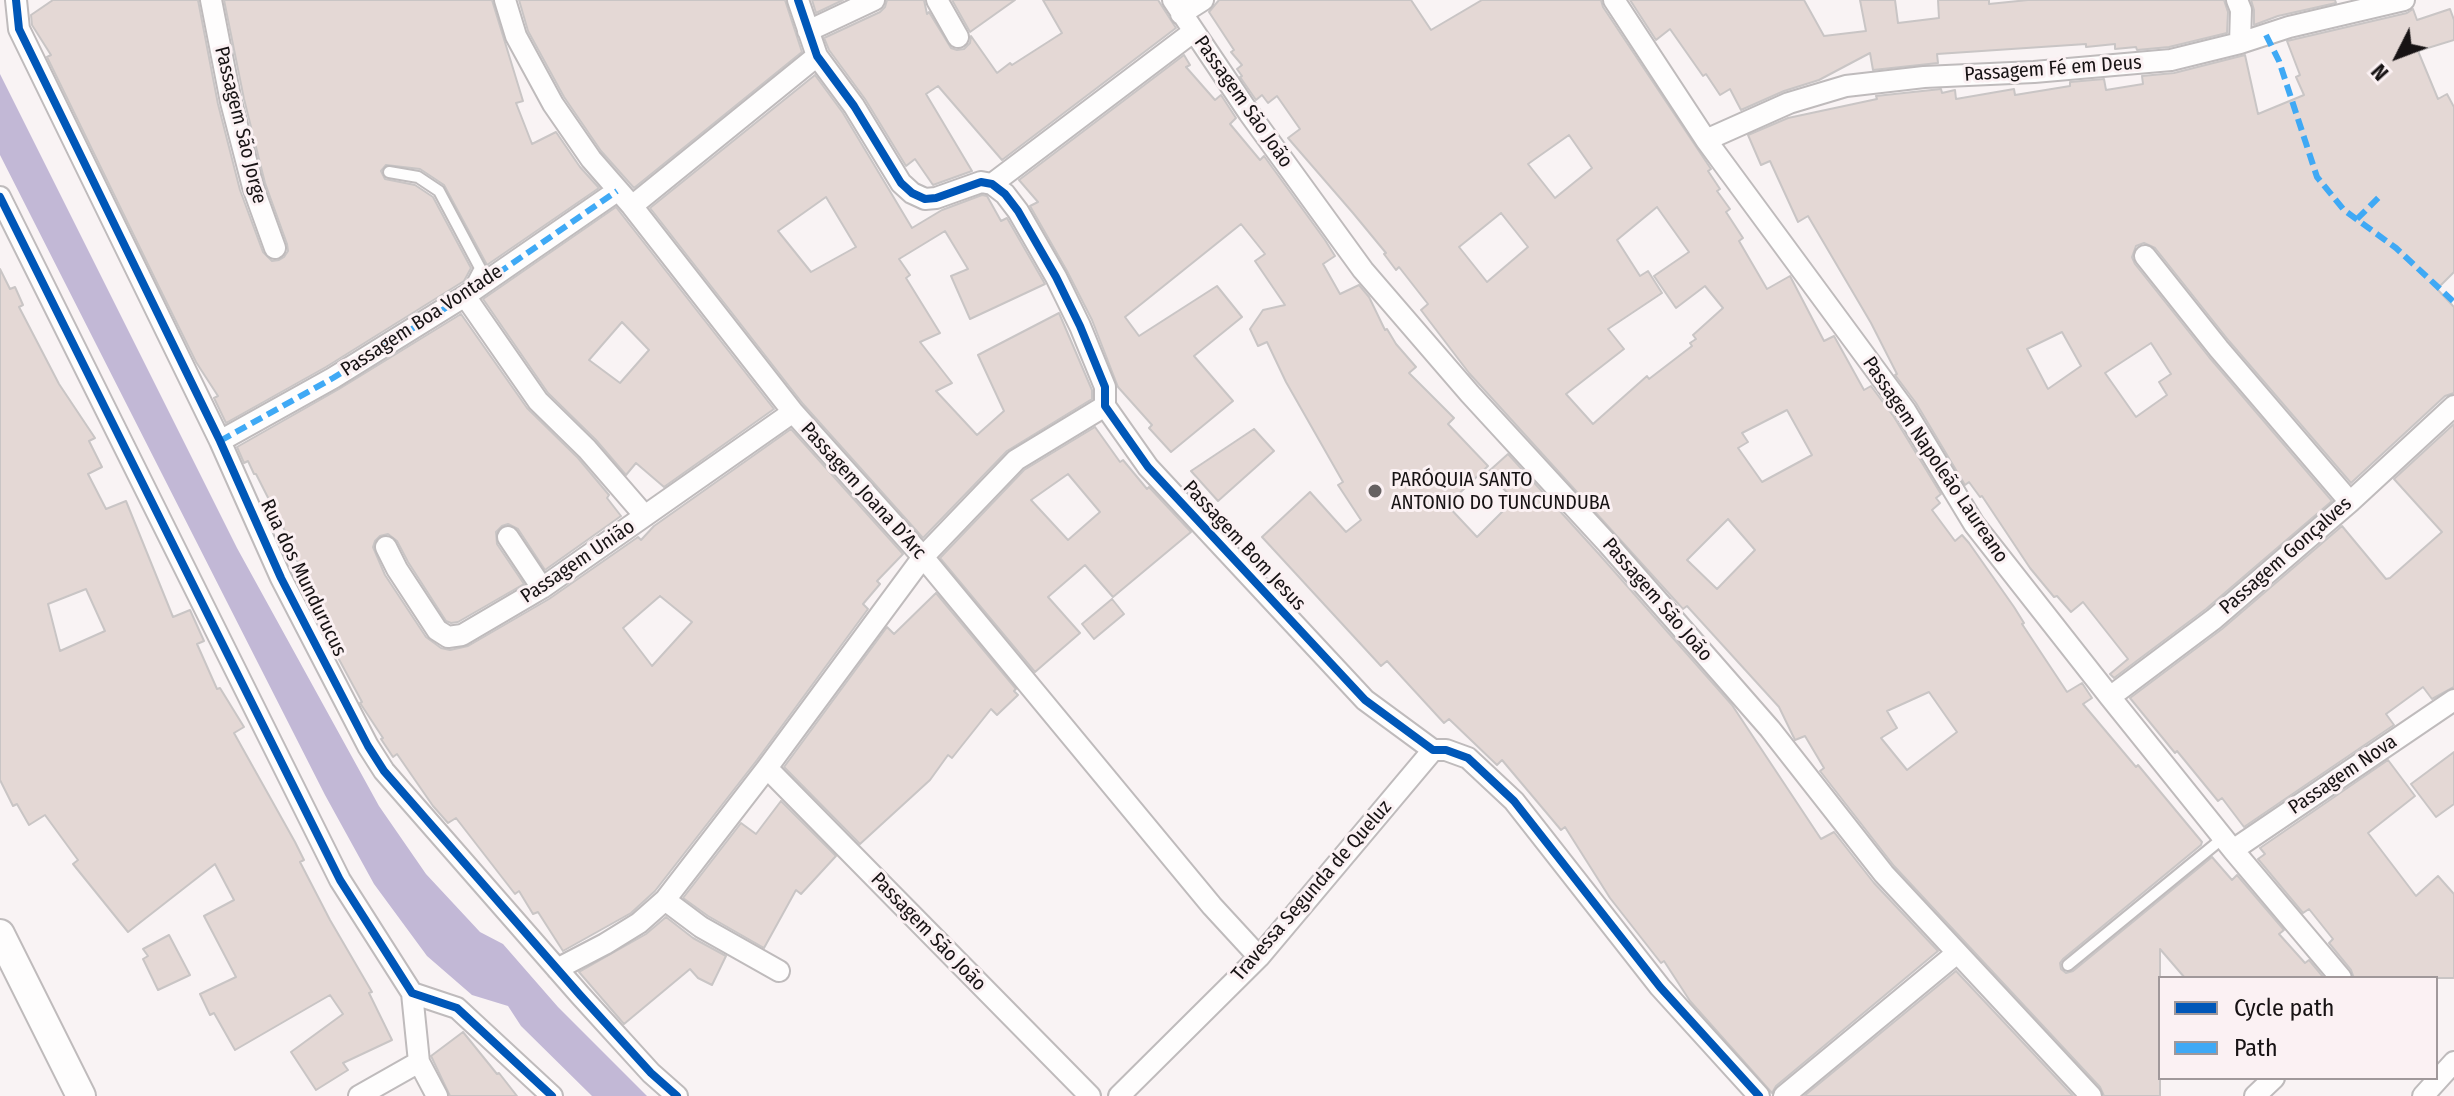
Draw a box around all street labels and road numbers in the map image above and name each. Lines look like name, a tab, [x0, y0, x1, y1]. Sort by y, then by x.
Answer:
street label: Passagem São João	[1189, 31, 1297, 173]
street label: Passagem São Jorge	[209, 44, 271, 206]
street label: Passagem Fé em Deus	[1964, 51, 2142, 87]
street label: Passagem Boa Vontade	[337, 260, 507, 382]
street label: Passagem Napoleão Laureano	[1857, 352, 2013, 568]
street label: Passagem Joana D’Arc	[795, 418, 931, 564]
street label: Passagem Bom Jesus	[1178, 476, 1310, 616]
street label: Passagem Gonçalves	[2215, 492, 2357, 620]
street label: Rua dos Mundurucus	[255, 496, 351, 660]
street label: Passagem União	[517, 515, 639, 609]
street label: Passagem São João	[1597, 533, 1717, 667]
street label: Passagem Nova	[2284, 730, 2402, 820]
street label: Travessa Segunda de Queluz	[1227, 796, 1397, 986]
street label: Passagem São João	[865, 868, 991, 996]

